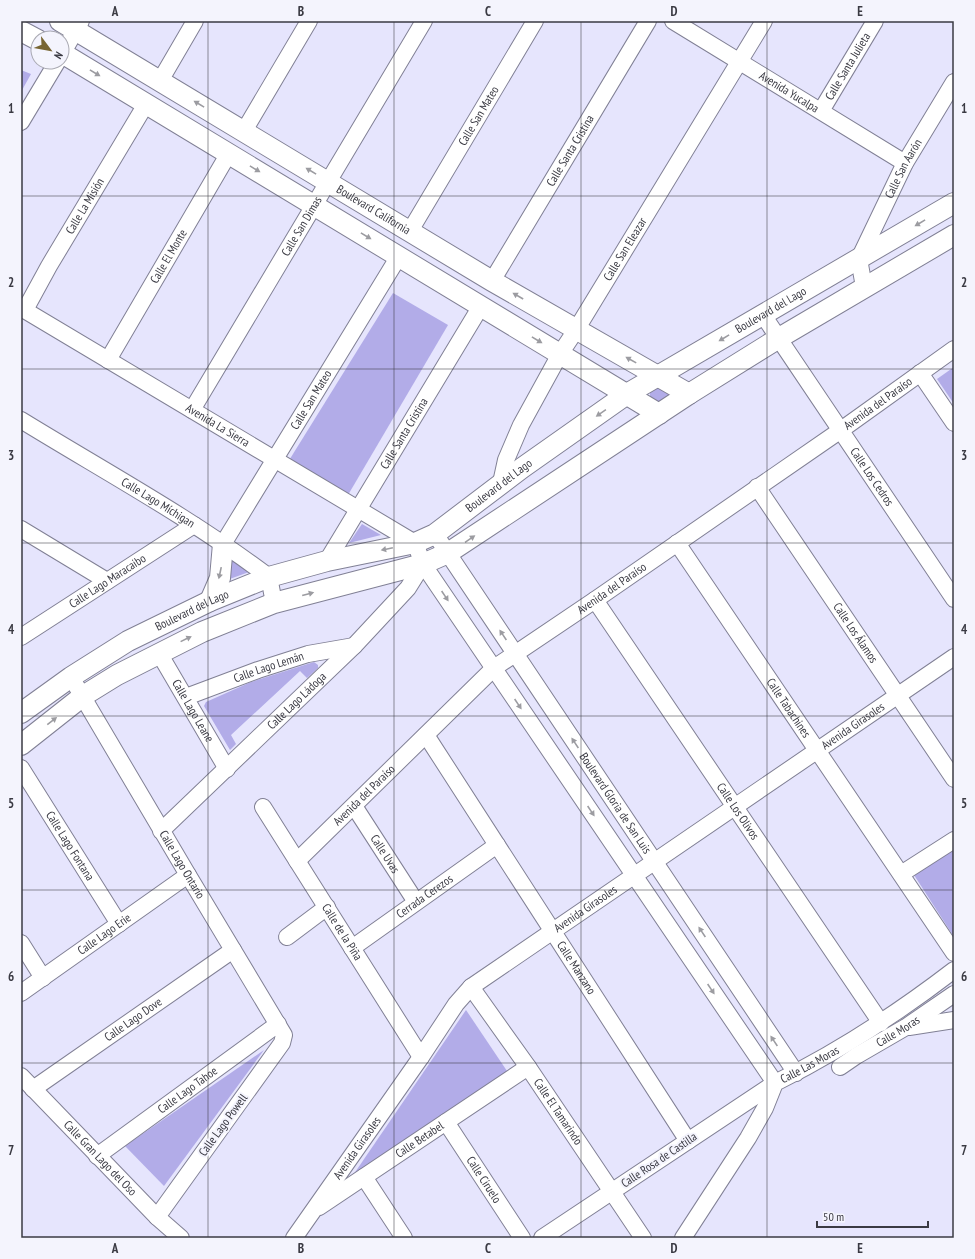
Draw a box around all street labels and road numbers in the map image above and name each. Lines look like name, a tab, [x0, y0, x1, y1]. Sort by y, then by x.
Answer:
street label: Calle Santa Julieta	[821, 30, 873, 103]
street label: Avenida Yucalpa	[757, 68, 822, 116]
street label: Calle San Mateo	[455, 83, 502, 148]
street label: Calle Santa Cristina	[543, 112, 597, 189]
street label: Calle San Aarón	[881, 136, 925, 201]
street label: Calle La Misión	[62, 175, 107, 237]
street label: Boulevard California	[334, 181, 414, 237]
street label: Calle San Dimas	[278, 193, 325, 258]
street label: Calle San Eleazar	[600, 214, 650, 283]
street label: Calle El Monte	[146, 226, 190, 286]
street label: Boulevard del Lago	[732, 283, 809, 336]
street label: Calle San Mateo	[287, 367, 335, 432]
street label: Avenida del Paraíso	[840, 373, 915, 433]
street label: Calle Santa Cristina	[376, 395, 431, 472]
street label: Avenida La Sierra	[183, 400, 253, 450]
street label: Calle Los Cedros	[847, 444, 897, 509]
street label: Boulevard del Lago	[462, 455, 535, 515]
street label: Calle Lago Míchigan	[119, 474, 198, 531]
street label: Calle Lago Maracaibo	[66, 550, 148, 611]
street label: Avenida del Paraíso	[574, 559, 649, 617]
street label: Boulevard del Lago	[152, 586, 231, 634]
street label: Calle Los Álamos	[830, 600, 882, 666]
street label: Calle Lago Lemán	[231, 648, 306, 685]
street label: Calle Lago Ládoga	[264, 669, 329, 732]
street label: Calle Tabachines	[763, 675, 814, 740]
street label: Calle Lago Leane	[169, 676, 218, 745]
street label: Avenida Girasoles	[818, 699, 887, 752]
street label: Boulevard Gloria de San Luis	[577, 750, 655, 856]
street label: Avenida del Paraíso	[330, 761, 398, 828]
street label: Calle Los Olivos	[714, 780, 763, 842]
street label: Calle Lago Fontana	[43, 808, 98, 883]
street label: Calle Lago Ontario	[156, 828, 208, 901]
street label: Calle Uvas	[367, 831, 403, 876]
street label: Cerrada Cerezos	[393, 871, 455, 921]
street label: Avenida Girasoles	[551, 882, 620, 935]
street label: Calle de la Piña	[319, 901, 366, 963]
street label: Calle Lago Erie	[74, 910, 134, 958]
street label: Calle Manzano	[554, 938, 599, 997]
street label: Calle Lago Dove	[101, 994, 165, 1044]
street label: Calle Moras	[873, 1012, 922, 1050]
street label: Calle Las Moras	[778, 1042, 841, 1086]
street label: Calle Lago Tahoe	[154, 1063, 220, 1116]
street label: Calle El Tamarindo	[531, 1075, 586, 1147]
street label: Calle Lago Powell	[195, 1090, 250, 1159]
street label: Avenida Girasoles	[330, 1113, 384, 1182]
street label: Calle Gran Lago del Oso	[61, 1117, 140, 1199]
street label: Calle Betabel	[392, 1118, 446, 1161]
street label: Calle Rosa de Castilla	[618, 1129, 700, 1190]
street label: Calle Ciruelo	[463, 1153, 505, 1206]

